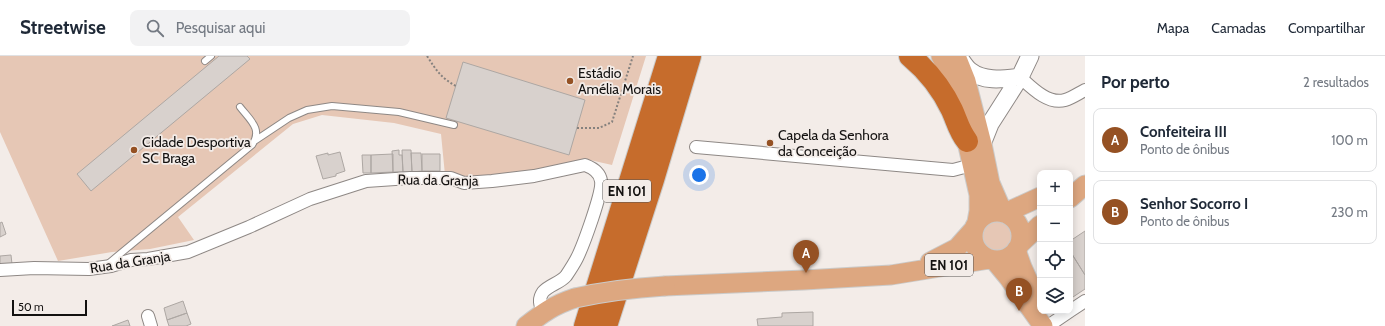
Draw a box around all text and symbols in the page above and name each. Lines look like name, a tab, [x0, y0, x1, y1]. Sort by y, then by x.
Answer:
search box	[130, 10, 410, 46]
text: Streetwise	[20, 16, 106, 39]
icon: search	[144, 17, 166, 39]
text: Pesquisar aqui	[176, 19, 266, 37]
text: Mapa	[1157, 19, 1189, 37]
text: Camadas	[1211, 19, 1266, 37]
text: Compartilhar	[1288, 19, 1365, 37]
place label: Estádio Amélia Morais	[578, 64, 661, 98]
text: Por perto	[1101, 72, 1170, 92]
text: 2 resultados	[1303, 74, 1369, 90]
marker: Estádio Amélia Morais	[565, 76, 575, 86]
text: Confeiteira III	[1140, 123, 1227, 141]
place label: Capela da Senhora da Conceição	[778, 126, 889, 160]
text: A	[1111, 132, 1119, 148]
text: 100 m	[1331, 132, 1368, 148]
place label: Cidade Desportiva SC Braga	[142, 133, 251, 167]
marker: Capela da Senhora da Conceição	[765, 138, 775, 148]
text: Ponto de ônibus	[1140, 141, 1229, 157]
marker: Cidade Desportiva SC Braga	[129, 145, 139, 155]
your location	[689, 165, 709, 185]
street label: Rua da Granja	[397, 170, 479, 190]
map controls	[1037, 170, 1073, 314]
button: +	[1037, 170, 1073, 206]
road number: EN 101	[603, 180, 651, 202]
text: Senhor Socorro I	[1140, 195, 1248, 213]
text: B	[1111, 204, 1119, 220]
text: 230 m	[1331, 204, 1368, 220]
button: −	[1037, 206, 1073, 242]
text: Ponto de ônibus	[1140, 213, 1229, 229]
pin: A	[793, 240, 819, 273]
button: locate	[1037, 242, 1073, 278]
street label: Rua da Granja	[89, 247, 172, 277]
road number: EN 101	[925, 254, 973, 276]
pin: B	[1006, 278, 1032, 311]
button: layers	[1037, 278, 1073, 314]
scale bar	[12, 298, 87, 317]
text: 50 m	[18, 300, 44, 314]

